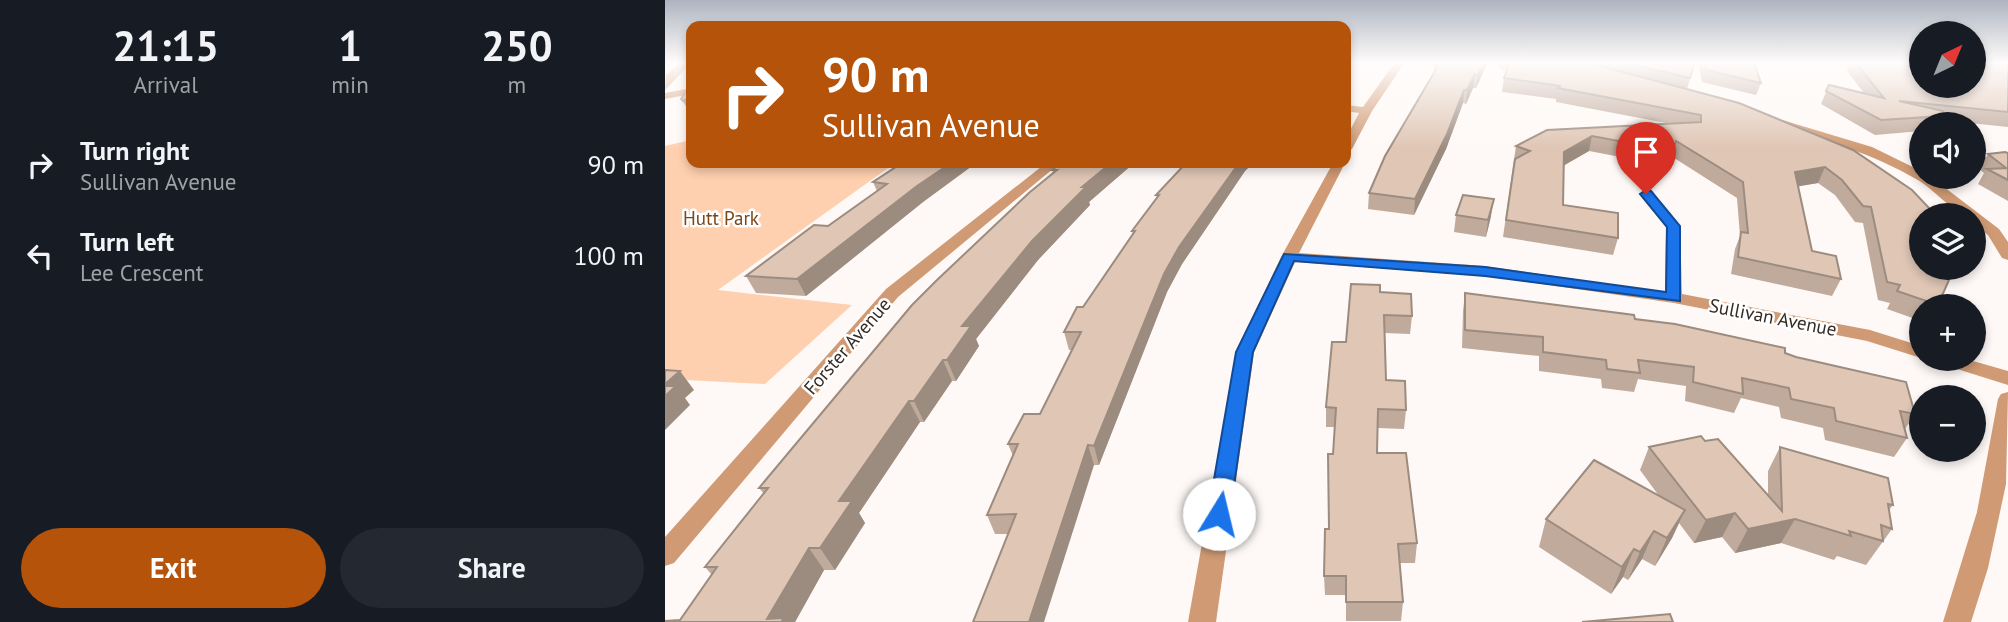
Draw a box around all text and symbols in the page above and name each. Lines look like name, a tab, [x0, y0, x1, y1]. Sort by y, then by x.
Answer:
text: 21:15	[112, 18, 219, 73]
text: 1	[338, 18, 362, 73]
text: 250	[481, 18, 553, 73]
north arrow	[1909, 21, 1986, 98]
map controls	[1909, 21, 1986, 462]
text: 90 m	[822, 42, 929, 106]
icon: right	[707, 49, 798, 140]
text: Arrival	[133, 70, 198, 99]
text: min	[331, 70, 369, 99]
text: m	[508, 70, 526, 99]
text: Sullivan Avenue	[822, 104, 1040, 146]
button: sound	[1909, 112, 1986, 189]
pin	[1616, 122, 1676, 194]
icon: arrive	[1627, 133, 1665, 171]
text: Turn right	[80, 134, 189, 167]
icon: right	[21, 146, 59, 184]
text: 90 m	[588, 148, 644, 181]
text: Sullivan Avenue	[80, 167, 237, 196]
button: layers	[1909, 203, 1986, 280]
park label: Hutt Park	[683, 206, 759, 230]
text: Turn left	[80, 225, 174, 258]
icon: left	[21, 237, 59, 275]
text: 100 m	[573, 239, 644, 272]
text: Lee Crescent	[80, 258, 204, 287]
street label: Forster Avenue	[798, 293, 896, 399]
street label: Sullivan Avenue	[1707, 293, 1839, 341]
button: +	[1909, 294, 1986, 371]
button: −	[1909, 385, 1986, 462]
position arrow	[1182, 477, 1256, 551]
button: Exit	[21, 528, 326, 608]
button: Share	[340, 528, 644, 608]

